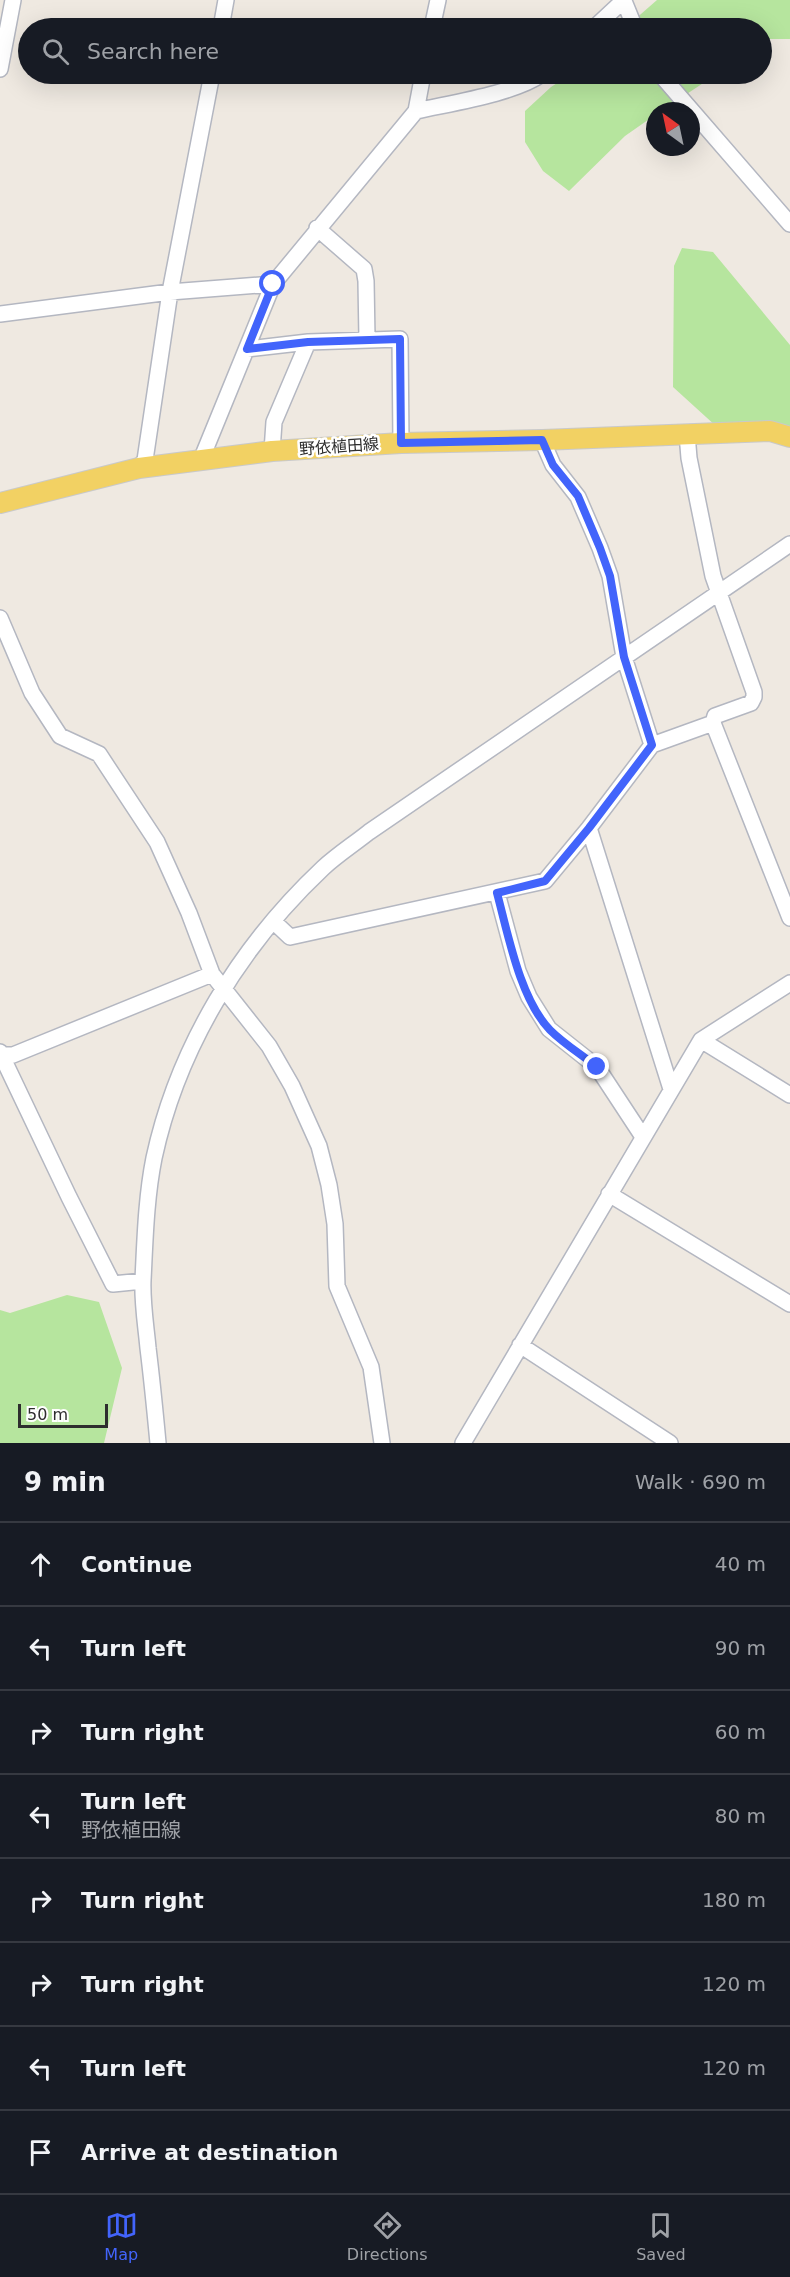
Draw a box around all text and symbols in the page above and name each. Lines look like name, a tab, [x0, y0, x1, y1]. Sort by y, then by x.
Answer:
search box	[18, 18, 772, 84]
icon: search	[39, 35, 72, 68]
text: Search here	[87, 39, 219, 64]
north arrow	[646, 102, 700, 156]
route start	[259, 270, 285, 296]
street label: 野依植田線	[298, 434, 380, 459]
route end	[583, 1053, 609, 1079]
scale bar	[18, 1401, 108, 1428]
text: 50 m	[27, 1405, 68, 1424]
text: 9 min	[24, 1467, 106, 1497]
text: Walk · 690 m	[635, 1470, 766, 1494]
icon: ahead	[24, 1548, 57, 1581]
text: Continue	[81, 1552, 192, 1577]
text: 40 m	[715, 1552, 766, 1576]
icon: left	[24, 1632, 57, 1665]
text: Turn left	[81, 1636, 186, 1661]
text: 90 m	[715, 1636, 766, 1660]
icon: right	[24, 1716, 57, 1749]
text: Turn right	[81, 1720, 204, 1745]
text: 60 m	[715, 1720, 766, 1744]
text: Turn left	[81, 1789, 186, 1814]
icon: left	[24, 1800, 57, 1833]
text: 80 m	[715, 1804, 766, 1828]
text: 野依植田線	[81, 1818, 181, 1842]
icon: right	[24, 1884, 57, 1917]
text: Turn right	[81, 1888, 204, 1913]
text: 180 m	[702, 1888, 766, 1912]
icon: right	[24, 1968, 57, 2001]
text: Turn right	[81, 1972, 204, 1997]
text: 120 m	[702, 1972, 766, 1996]
icon: left	[24, 2052, 57, 2085]
text: Turn left	[81, 2056, 186, 2081]
text: 120 m	[702, 2056, 766, 2080]
icon: arrive	[24, 2136, 57, 2169]
text: Arrive at destination	[81, 2140, 338, 2165]
tab: Map	[104, 2209, 138, 2264]
tab: Directions	[347, 2209, 427, 2264]
tab: Saved	[636, 2209, 686, 2264]

